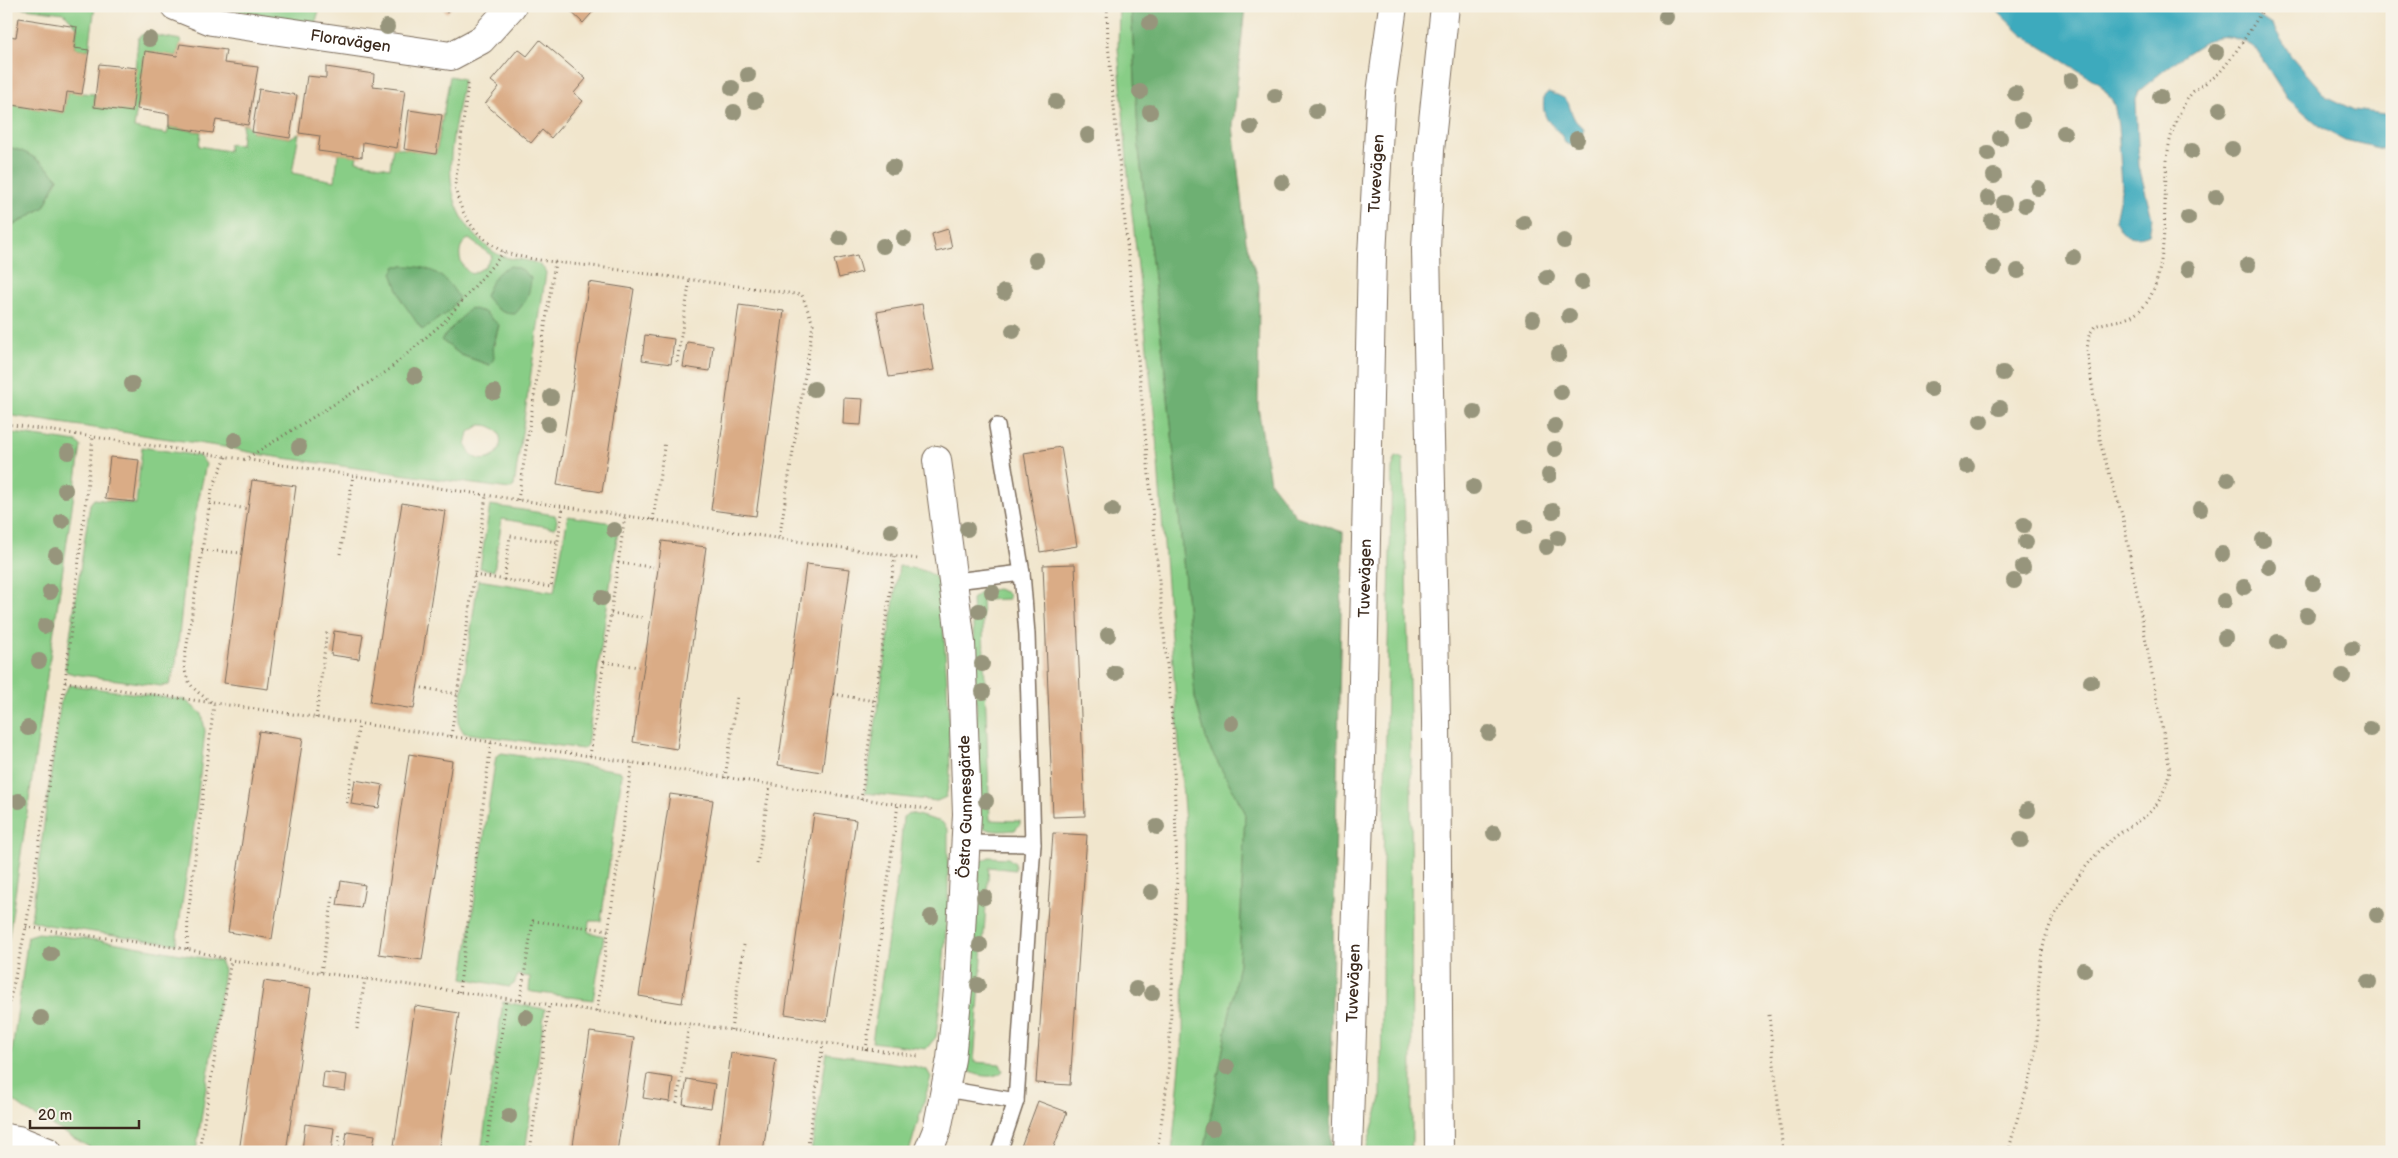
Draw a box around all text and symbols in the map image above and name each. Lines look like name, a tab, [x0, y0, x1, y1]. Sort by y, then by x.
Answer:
street label: Floravägen	[309, 26, 392, 57]
street label: Tuvevägen	[1365, 134, 1388, 213]
street label: Tuvevägen	[1355, 539, 1375, 618]
street label: Östra Gunnesgärde	[952, 734, 977, 879]
street label: Tuvevägen	[1343, 943, 1364, 1023]
scale bar	[30, 1098, 139, 1130]
text: 20 m	[38, 1106, 72, 1125]

